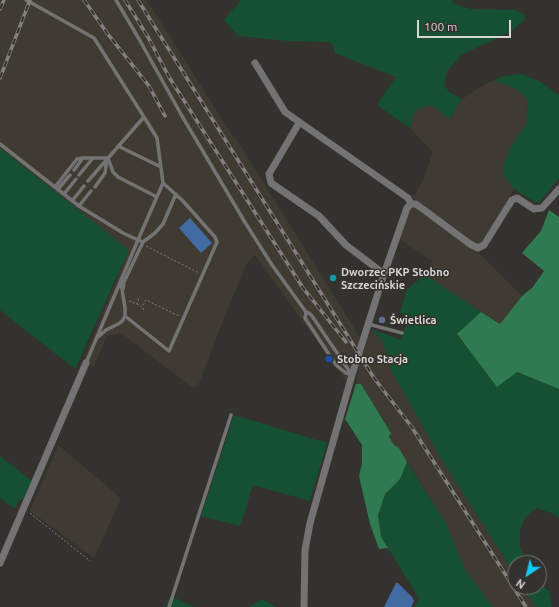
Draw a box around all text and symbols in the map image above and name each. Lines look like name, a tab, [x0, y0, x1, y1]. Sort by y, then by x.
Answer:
scale bar	[419, 12, 513, 38]
text: 100 m	[424, 20, 457, 33]
place label: Dworzec PKP Stobno Szczecińskie	[341, 265, 449, 291]
marker: Dworzec PKP Stobno Szczecińskie	[328, 273, 338, 283]
place label: Świetlica	[390, 313, 436, 327]
marker: Świetlica	[377, 315, 387, 325]
place label: Stobno Stacja	[337, 352, 408, 366]
marker: Stobno Stacja	[324, 354, 334, 364]
north arrow	[507, 555, 547, 595]
text: N	[514, 577, 527, 591]

